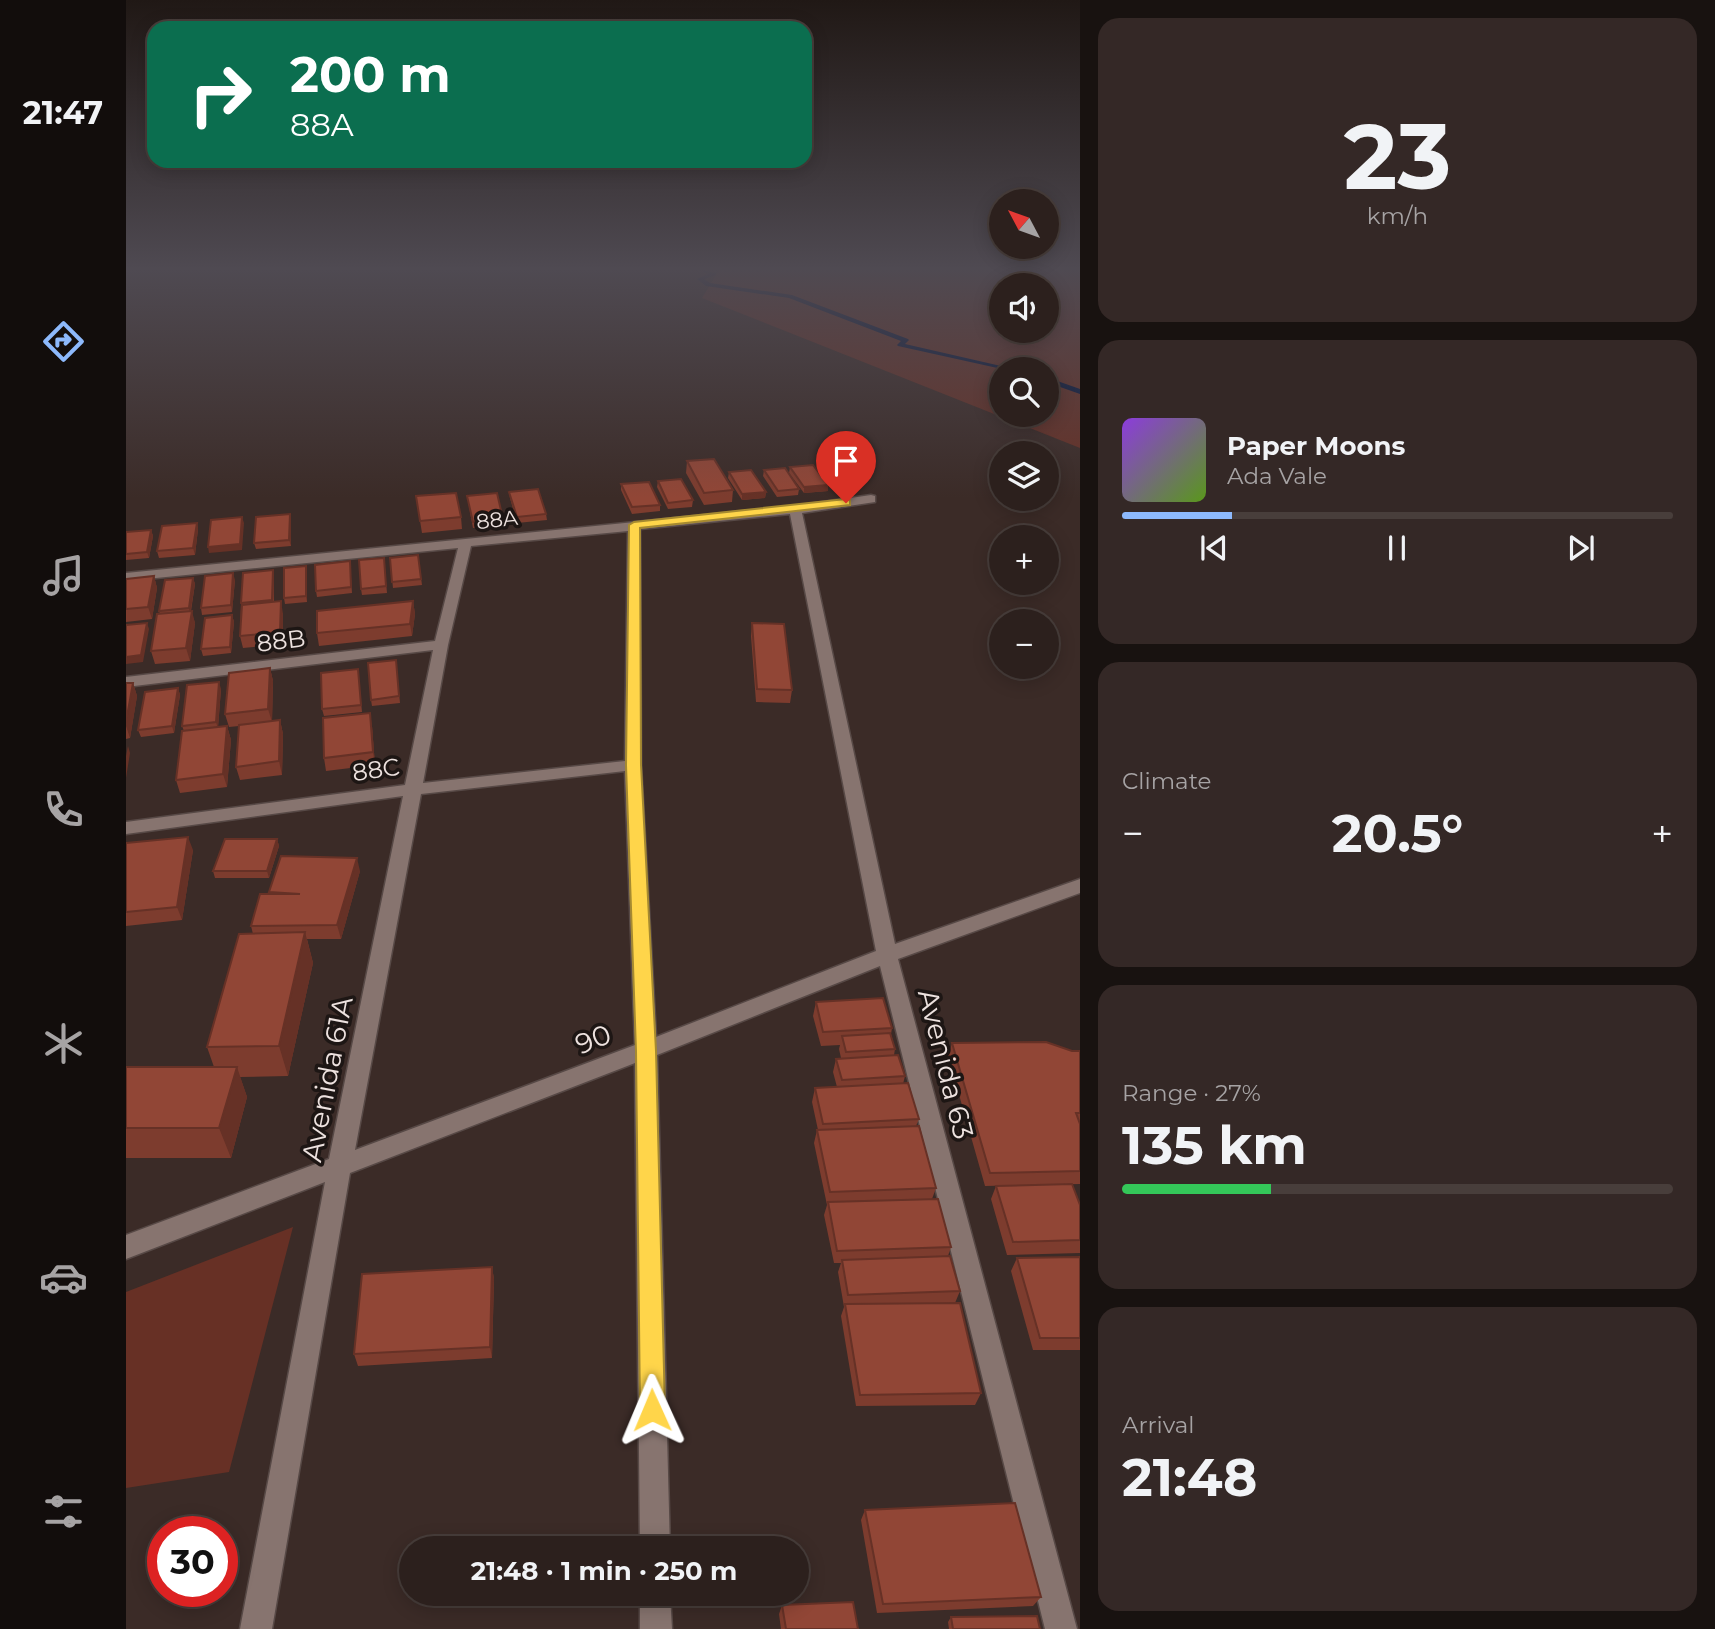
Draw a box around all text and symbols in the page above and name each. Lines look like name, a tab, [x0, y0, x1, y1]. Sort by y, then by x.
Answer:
text: 200 m	[290, 45, 451, 104]
icon: right	[175, 49, 266, 140]
text: 21:47	[23, 93, 103, 132]
text: 23	[1344, 101, 1451, 212]
text: 88A	[290, 105, 354, 144]
north arrow	[989, 189, 1059, 259]
map controls	[989, 189, 1059, 679]
text: km/h	[1367, 202, 1428, 230]
button: sound	[989, 273, 1059, 343]
icon: directions	[39, 317, 88, 366]
button: search	[989, 357, 1059, 427]
text: Paper Moons	[1227, 430, 1405, 462]
pin	[816, 431, 876, 503]
button: layers	[989, 441, 1059, 511]
icon: arrive	[827, 442, 865, 480]
text: Ada Vale	[1227, 462, 1327, 490]
street label: 88A	[475, 505, 520, 534]
button: +	[989, 525, 1059, 595]
icon: previous	[1195, 529, 1233, 567]
icon: pause	[1378, 529, 1416, 567]
icon: next	[1562, 529, 1600, 567]
icon: music	[39, 551, 88, 600]
button: −	[989, 609, 1059, 679]
street label: 88B	[255, 623, 307, 658]
street label: 88C	[350, 752, 402, 787]
text: Climate	[1122, 767, 1211, 795]
icon: phone	[39, 785, 88, 834]
text: 20.5°	[1332, 802, 1463, 865]
text: −	[1122, 810, 1144, 857]
text: +	[1651, 810, 1673, 857]
street label: Avenida 63	[911, 986, 981, 1142]
street label: Avenida 61A	[294, 993, 360, 1164]
street label: 90	[570, 1017, 616, 1061]
icon: climate	[39, 1019, 88, 1068]
text: Range · 27%	[1122, 1079, 1261, 1107]
text: 135 km	[1122, 1114, 1307, 1177]
icon: car	[39, 1253, 88, 1302]
position arrow	[615, 1373, 689, 1447]
text: Arrival	[1122, 1411, 1195, 1439]
text: 21:48	[1122, 1446, 1257, 1509]
icon: filters	[39, 1487, 88, 1536]
speed limit sign: 30	[147, 1516, 238, 1607]
text: 21:48 · 1 min · 250 m	[471, 1555, 737, 1587]

